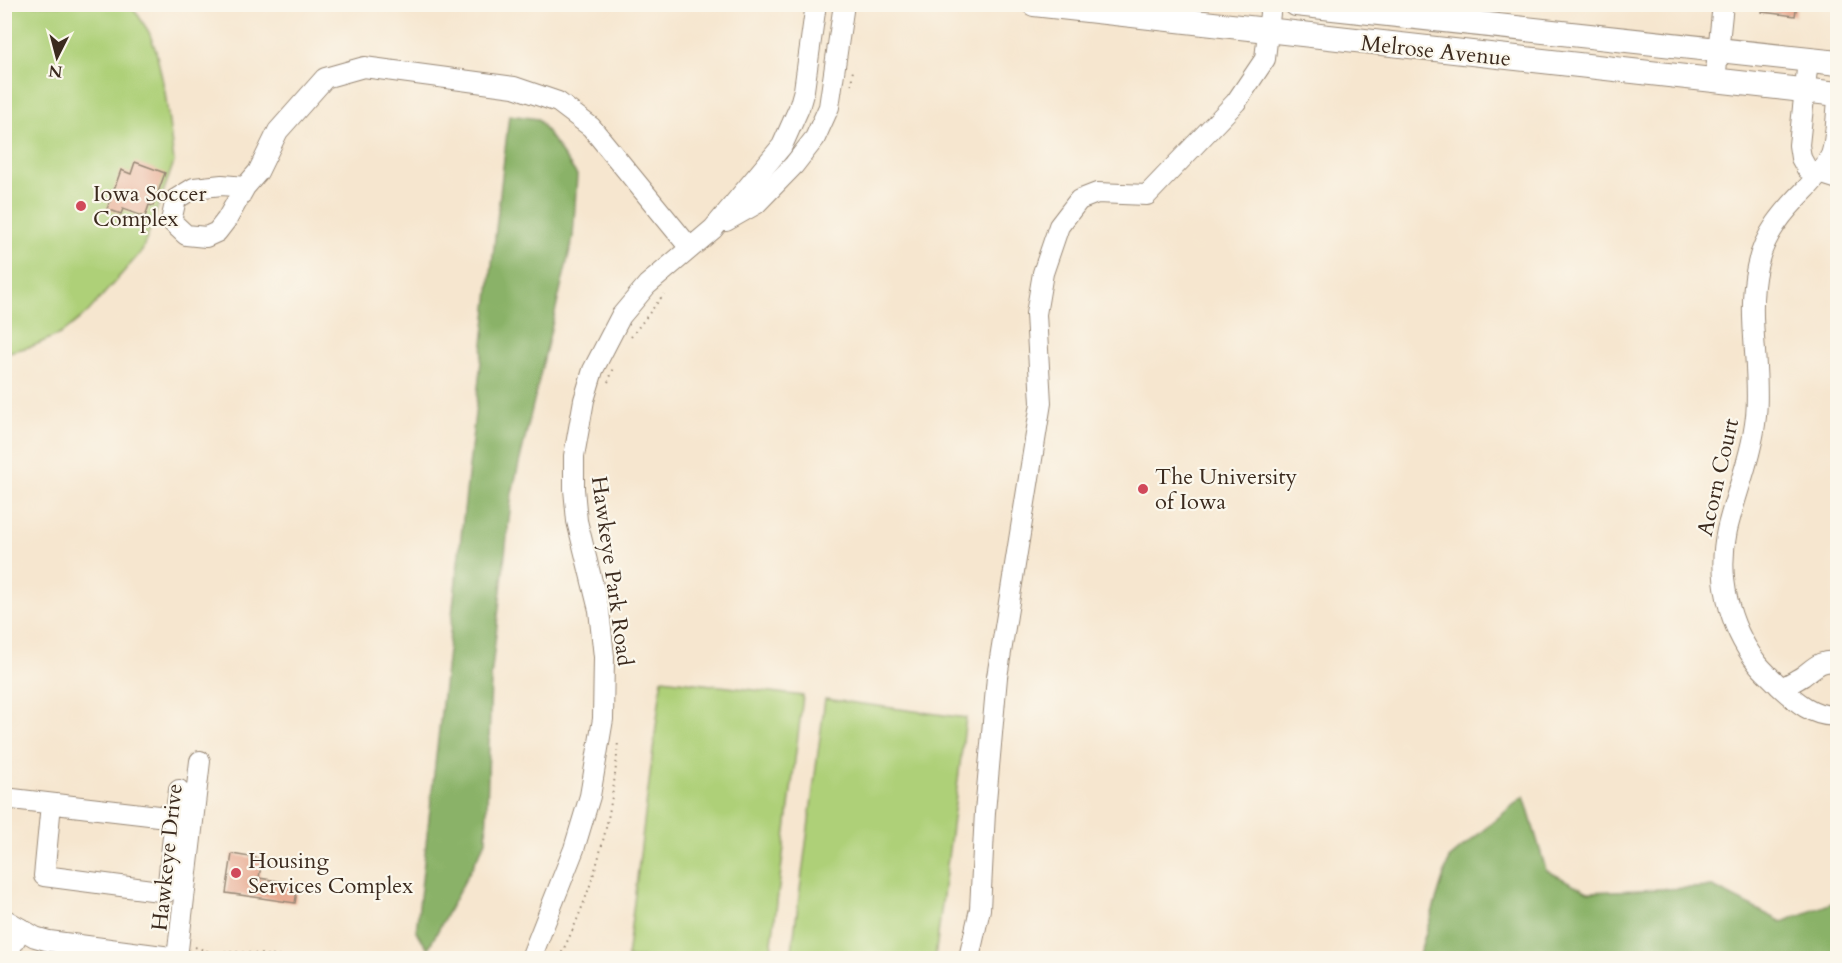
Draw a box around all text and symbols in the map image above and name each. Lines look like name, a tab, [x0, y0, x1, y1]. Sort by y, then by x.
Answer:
north arrow	[27, 27, 87, 87]
street label: Melrose Avenue	[1359, 28, 1512, 74]
text: N	[47, 59, 64, 83]
place label: Iowa Soccer Complex	[93, 179, 207, 234]
marker: Iowa Soccer Complex	[74, 199, 88, 213]
street label: Acorn Court	[1690, 415, 1746, 539]
place label: The University of Iowa	[1155, 462, 1297, 517]
street label: Hawkeye Park Road	[584, 474, 640, 668]
marker: The University of Iowa	[1136, 482, 1150, 496]
street label: Hawkeye Drive	[144, 782, 190, 932]
place label: Housing Services Complex	[248, 846, 413, 901]
marker: Housing Services Complex	[229, 866, 243, 880]

